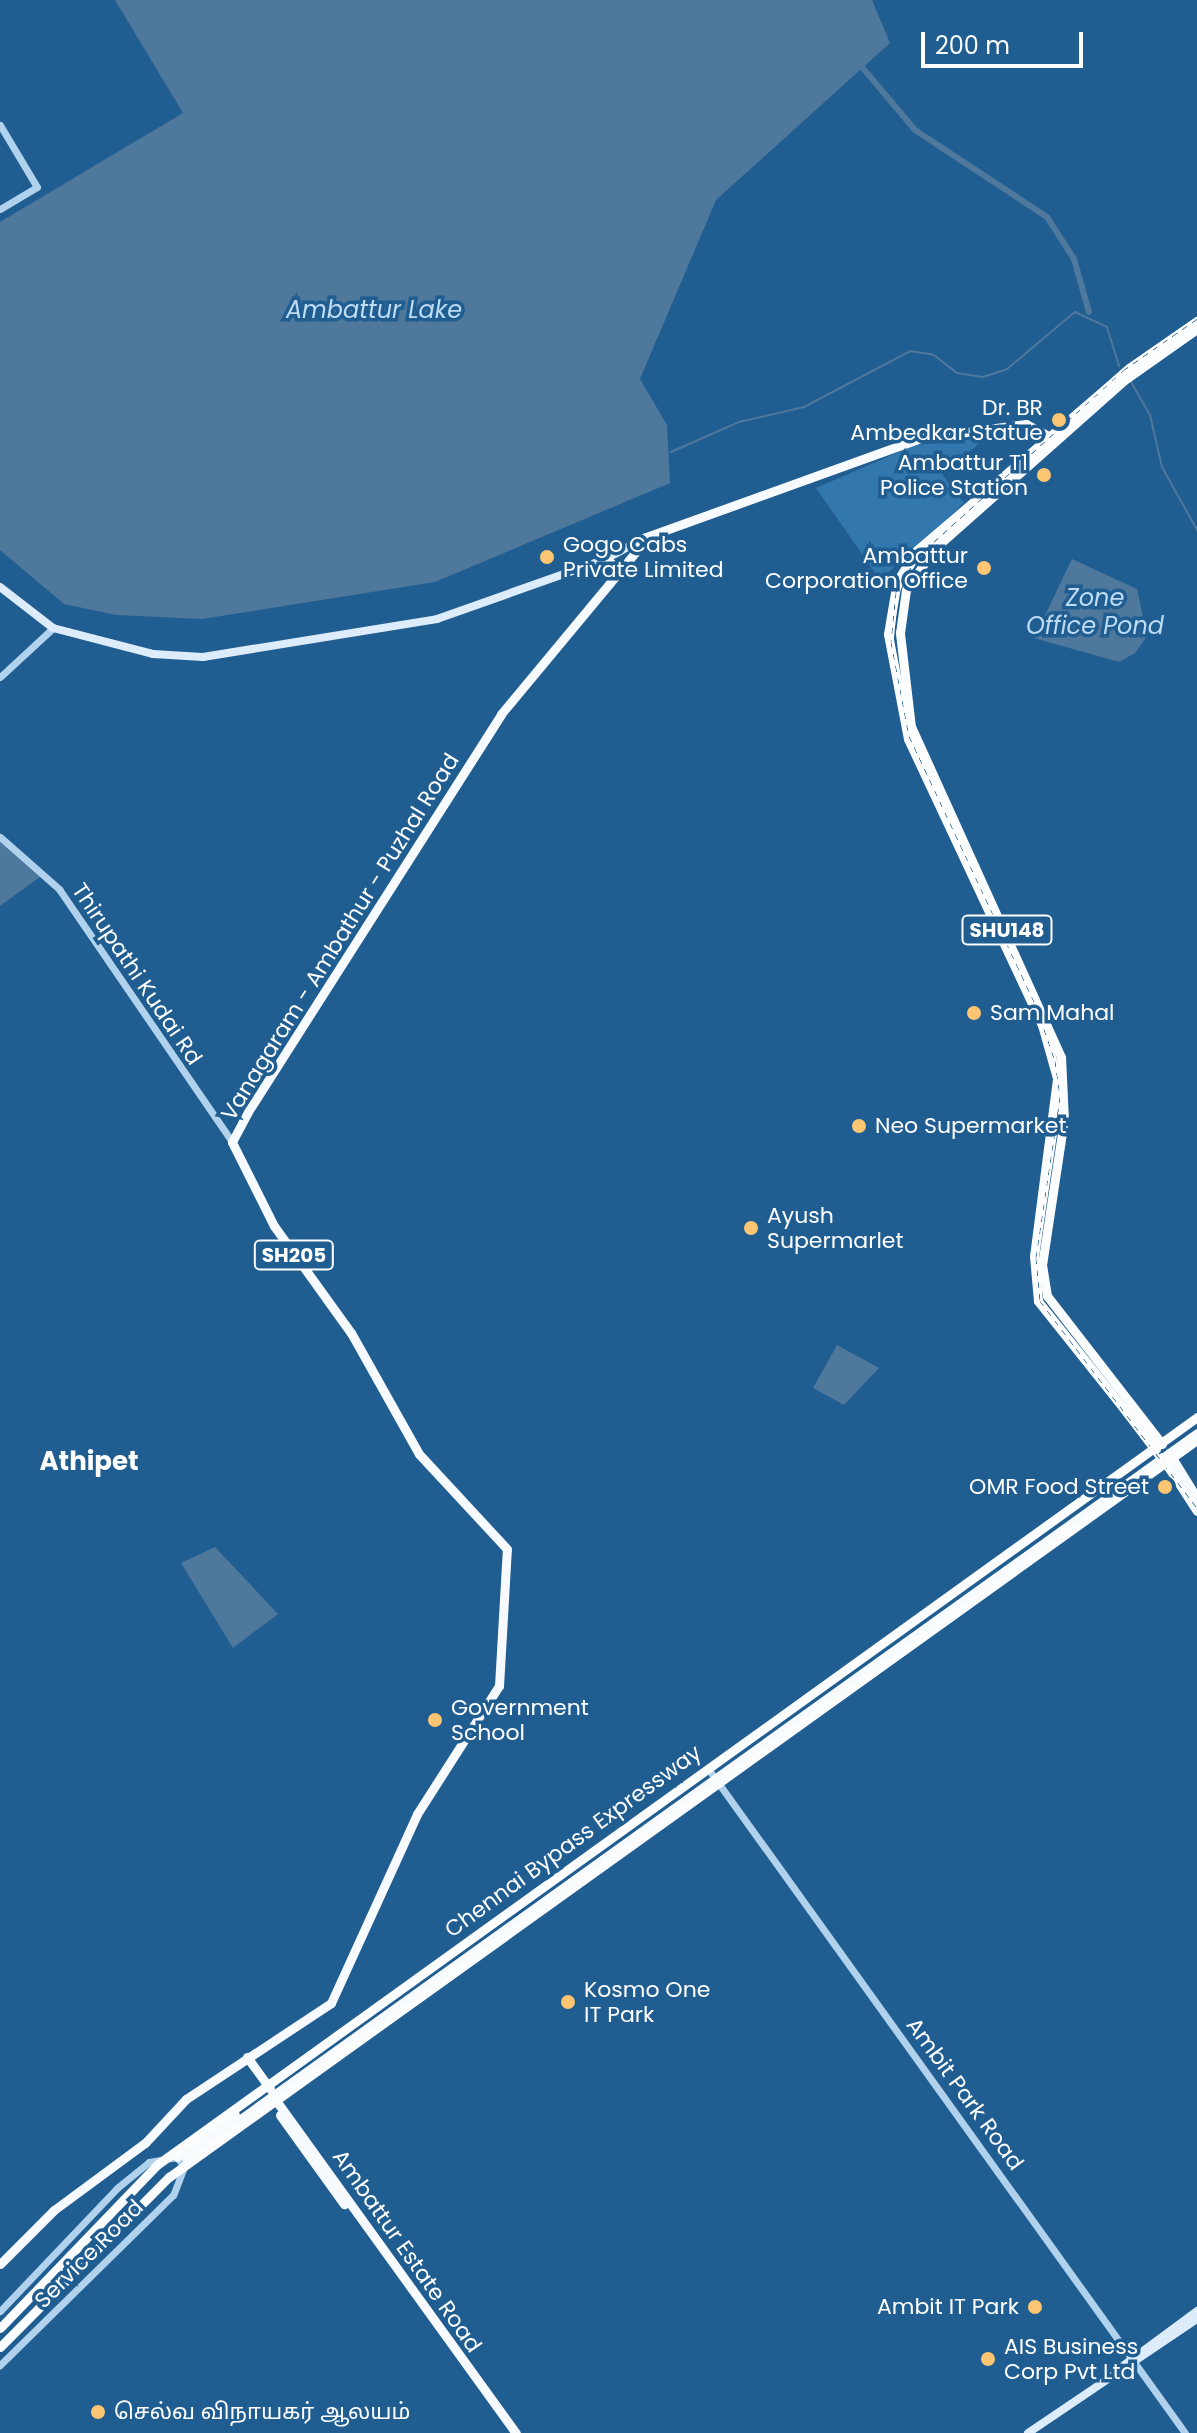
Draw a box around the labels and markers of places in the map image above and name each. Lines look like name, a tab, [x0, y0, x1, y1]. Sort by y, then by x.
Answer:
place label: Dr. BR Ambedkar Statue	[850, 394, 1043, 446]
marker: Dr. BR Ambedkar Statue	[1050, 411, 1068, 429]
place label: Ambattur T1 Police Station	[880, 449, 1028, 500]
marker: Ambattur T1 Police Station	[1035, 466, 1053, 484]
place label: Gogo Cabs Private Limited	[563, 531, 724, 582]
place label: Ambattur Corporation Office	[765, 542, 968, 594]
marker: Gogo Cabs Private Limited	[538, 548, 556, 566]
marker: Ambattur Corporation Office	[975, 559, 993, 577]
place label: Sam Mahal	[990, 1000, 1114, 1026]
marker: Sam Mahal	[965, 1004, 983, 1022]
place label: Neo Supermarket	[875, 1113, 1066, 1139]
marker: Neo Supermarket	[850, 1117, 868, 1135]
place label: Ayush Supermarlet	[767, 1202, 904, 1254]
marker: Ayush Supermarlet	[742, 1219, 760, 1237]
place label: OMR Food Street	[969, 1474, 1149, 1500]
marker: OMR Food Street	[1156, 1478, 1174, 1496]
place label: Government School	[451, 1694, 589, 1746]
marker: Government School	[426, 1711, 444, 1729]
place label: Kosmo One IT Park	[584, 1976, 710, 2028]
marker: Kosmo One IT Park	[559, 1993, 577, 2011]
place label: Ambit IT Park	[877, 2294, 1019, 2320]
marker: Ambit IT Park	[1026, 2298, 1044, 2316]
place label: AIS Business Corp Pvt Ltd	[1004, 2333, 1138, 2384]
marker: AIS Business Corp Pvt Ltd	[979, 2350, 997, 2368]
place label: செல்வ விநாயகர் ஆலயம்	[114, 2399, 410, 2425]
marker: செல்வ விநாயகர் ஆலயம்	[89, 2403, 107, 2421]

